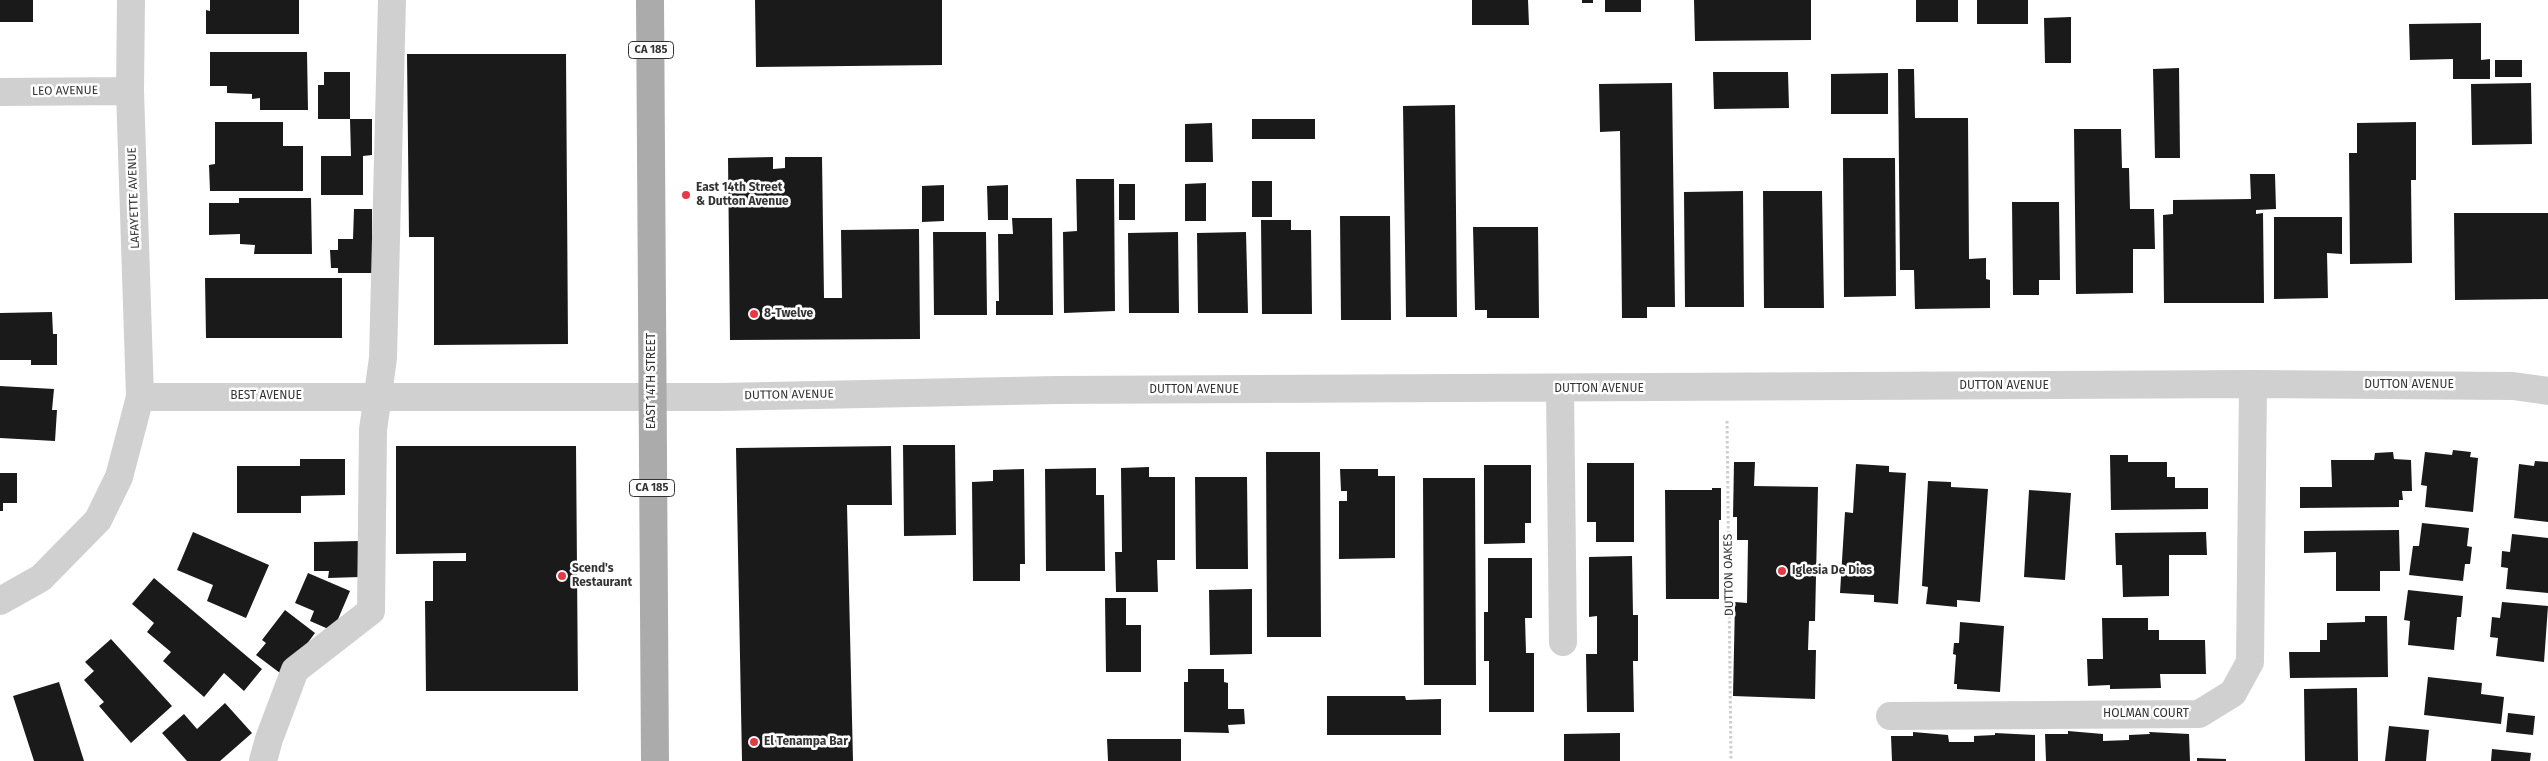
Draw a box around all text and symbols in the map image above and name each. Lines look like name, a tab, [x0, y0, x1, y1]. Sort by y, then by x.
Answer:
road number: CA 185	[628, 42, 674, 58]
street label: LEO AVENUE	[32, 83, 98, 99]
street label: LAFAYETTE AVENUE	[125, 147, 143, 249]
place label: East 14th Street & Dutton Avenue	[696, 181, 789, 209]
marker: East 14th Street & Dutton Avenue	[680, 189, 692, 201]
place label: 8-Twelve	[764, 307, 813, 321]
marker: 8-Twelve	[748, 308, 760, 320]
street label: EAST 14TH STREET	[645, 333, 659, 429]
street label: DUTTON AVENUE	[2364, 378, 2454, 392]
street label: DUTTON AVENUE	[1959, 379, 2049, 393]
street label: DUTTON AVENUE	[1554, 382, 1644, 396]
street label: DUTTON AVENUE	[1149, 383, 1239, 397]
street label: DUTTON AVENUE	[744, 387, 834, 403]
street label: BEST AVENUE	[230, 389, 302, 403]
road number: CA 185	[630, 479, 674, 496]
street label: DUTTON OAKES	[1721, 534, 1737, 616]
place label: Scend's Restaurant	[572, 562, 632, 590]
place label: Iglesia De Dios	[1792, 564, 1872, 578]
marker: Iglesia De Dios	[1776, 565, 1788, 577]
marker: Scend's Restaurant	[556, 570, 568, 582]
street label: HOLMAN COURT	[2103, 707, 2189, 721]
place label: El Tenampa Bar	[764, 735, 848, 749]
marker: El Tenampa Bar	[748, 736, 760, 748]

